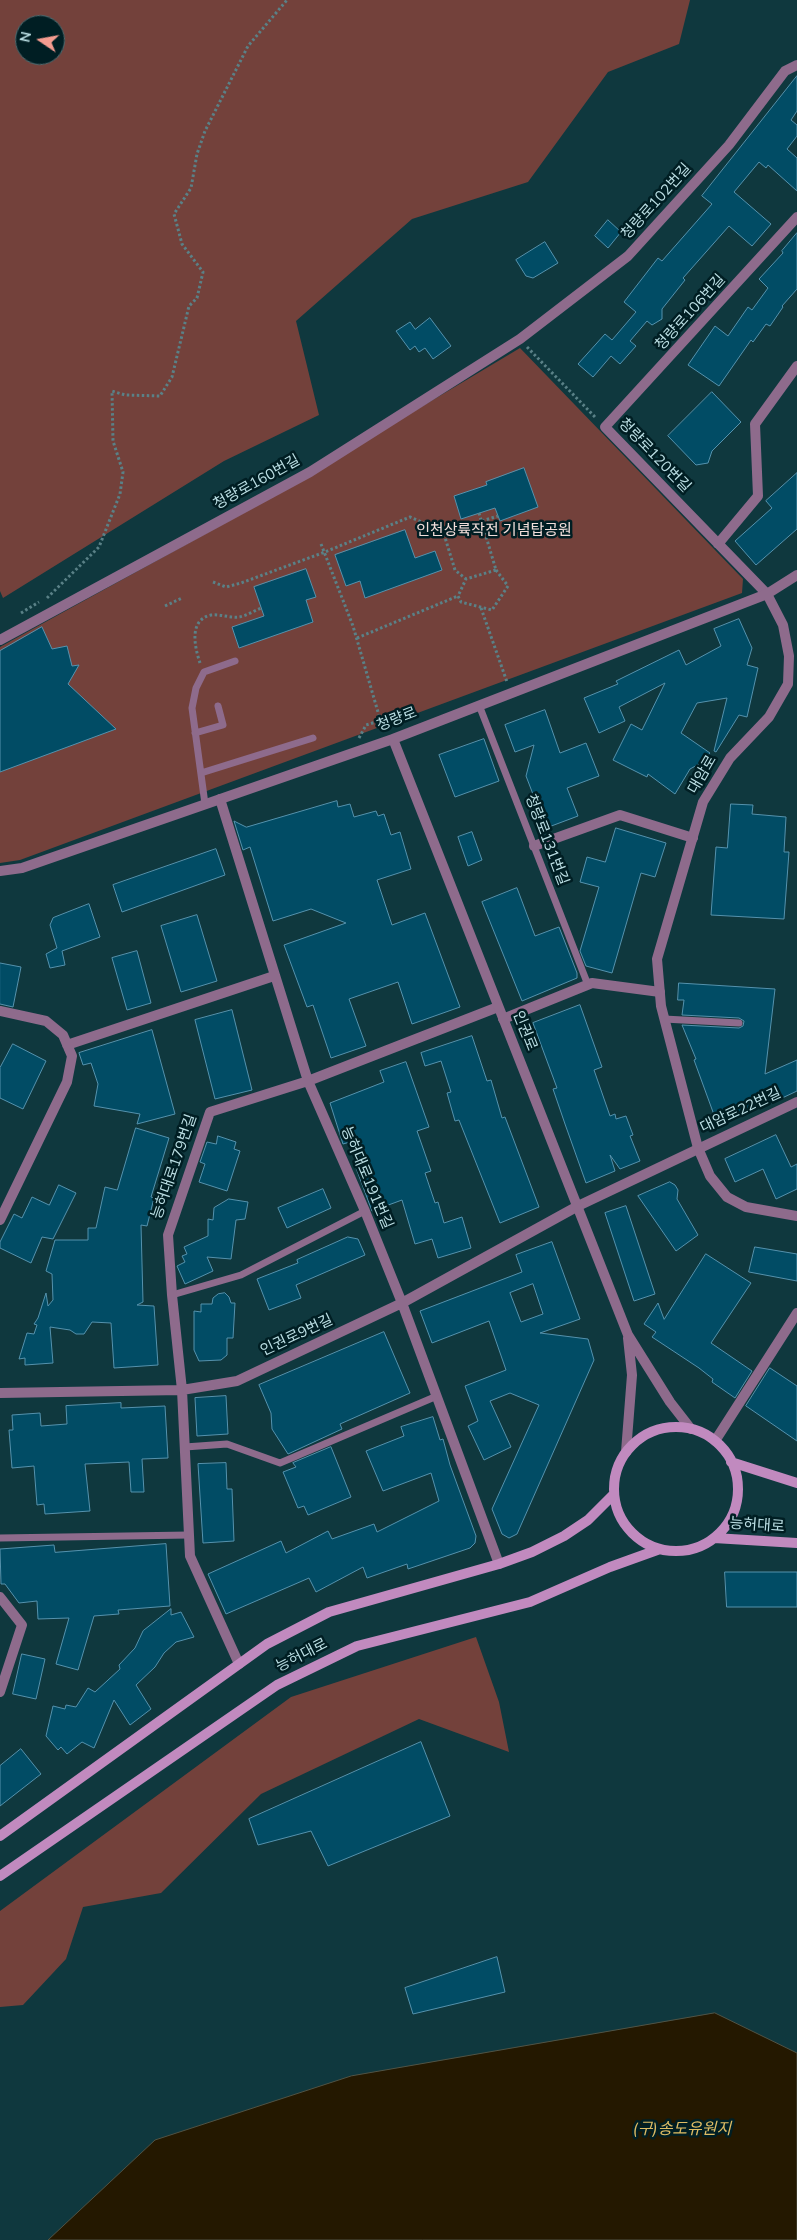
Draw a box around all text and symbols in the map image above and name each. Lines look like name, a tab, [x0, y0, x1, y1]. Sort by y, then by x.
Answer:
north arrow	[15, 15, 65, 65]
text: N	[15, 30, 36, 44]
street label: 청량로102번길	[618, 160, 696, 244]
street label: 청량로106번길	[652, 271, 730, 355]
street label: 청량로120번길	[614, 415, 694, 497]
street label: 청량로160번길	[211, 452, 303, 514]
park label: 인천상륙작전 기념탑공원	[416, 522, 572, 540]
street label: 청량로	[374, 704, 420, 736]
street label: 대암로	[685, 753, 721, 797]
street label: 청량로131번길	[520, 792, 572, 888]
street label: 인권로	[508, 1008, 540, 1054]
street label: 대암로22번길	[698, 1084, 784, 1138]
street label: 능허대로179번길	[149, 1112, 201, 1222]
street label: 능허대로191번길	[336, 1124, 396, 1232]
street label: 인권로9번길	[258, 1311, 336, 1361]
street label: 능허대로	[729, 1515, 785, 1537]
street label: 능허대로	[273, 1635, 331, 1677]
water label: (구)송도유원지	[633, 2120, 731, 2140]

